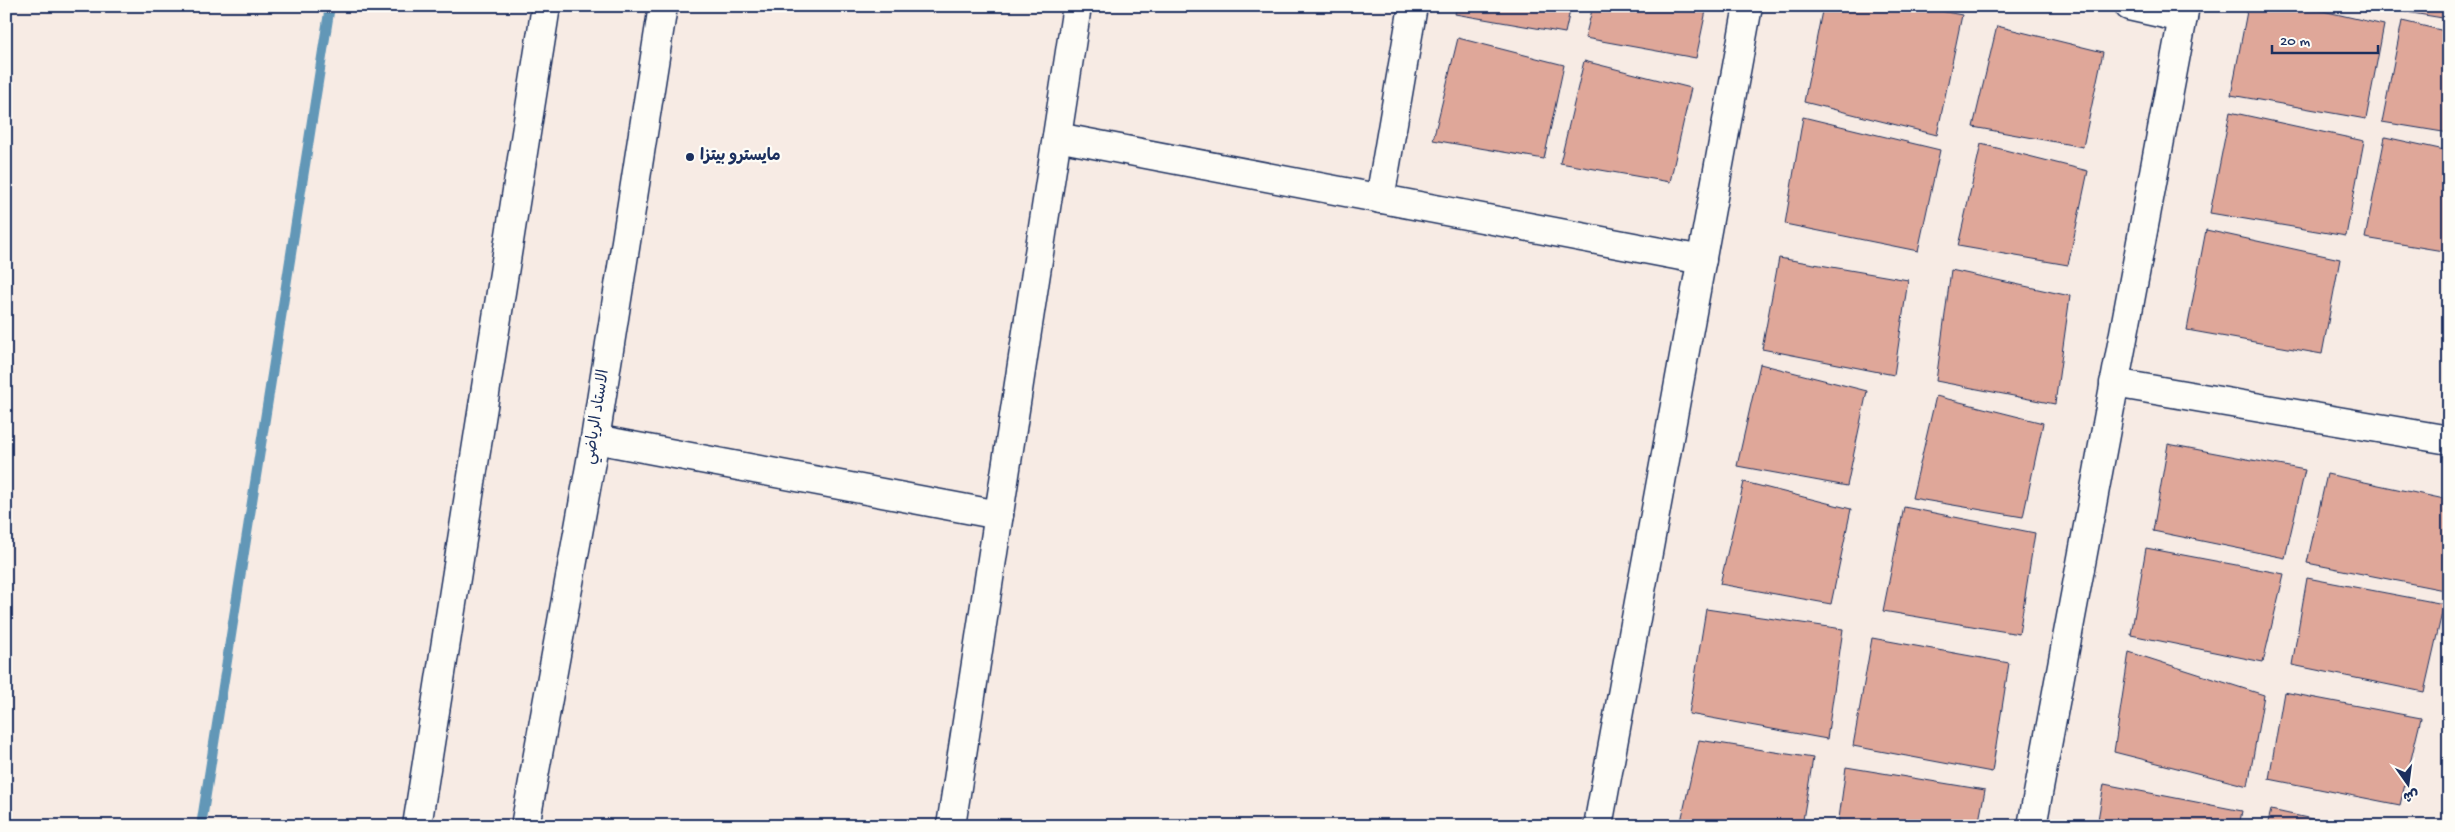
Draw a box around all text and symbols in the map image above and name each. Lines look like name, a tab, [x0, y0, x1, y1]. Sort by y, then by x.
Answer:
scale bar	[2272, 22, 2379, 54]
text: 20 m	[2280, 33, 2310, 51]
place label: مايسترو بيتزا	[700, 147, 781, 167]
marker: مايسترو بيتزا	[684, 151, 696, 163]
street label: الاستاد الرياضي	[581, 368, 617, 466]
north arrow	[2382, 760, 2432, 810]
text: ش	[2401, 784, 2420, 804]

